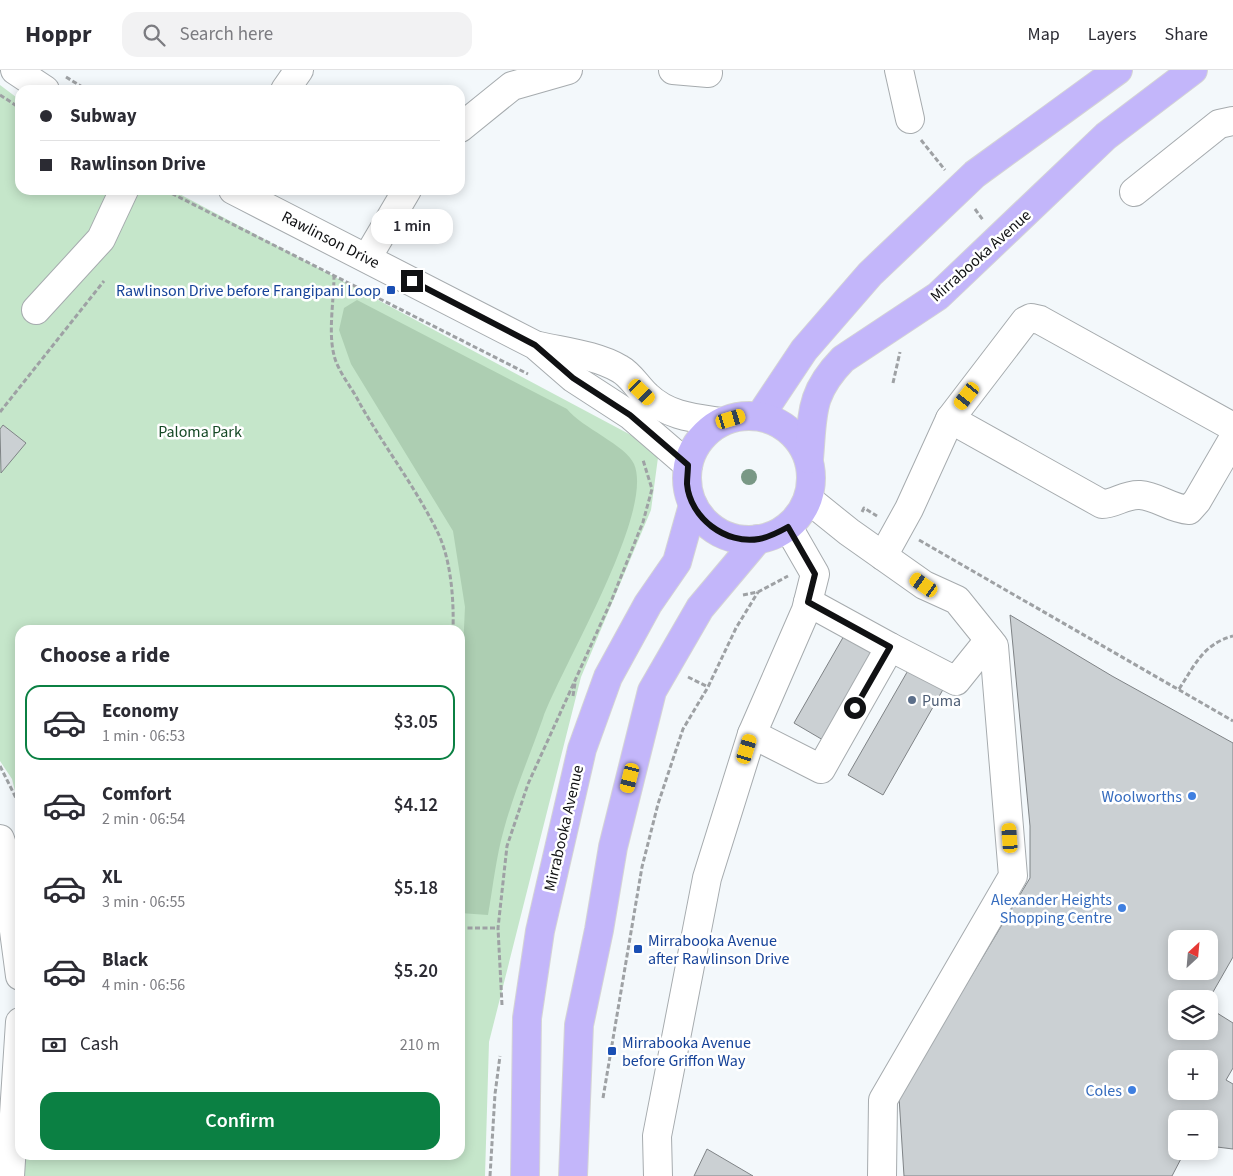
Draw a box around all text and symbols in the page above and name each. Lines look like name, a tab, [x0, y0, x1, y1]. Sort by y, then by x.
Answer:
search box	[122, 12, 472, 57]
text: Hoppr	[25, 17, 92, 52]
icon: search	[140, 21, 168, 49]
text: Search here	[180, 21, 273, 48]
text: Map	[1028, 22, 1060, 47]
text: Layers	[1088, 22, 1137, 47]
text: Share	[1165, 22, 1208, 47]
text: Subway	[70, 103, 137, 130]
text: Rawlinson Drive	[70, 151, 206, 178]
street label: Mirrabooka Avenue	[925, 204, 1036, 307]
street label: Rawlinson Drive	[278, 206, 383, 274]
callout: 1 min	[371, 208, 453, 244]
text: 1 min	[393, 215, 431, 237]
route end	[401, 270, 423, 292]
place label: Rawlinson Drive before Frangipani Loop	[116, 280, 381, 302]
marker: Rawlinson Drive before Frangipani Loop	[385, 284, 397, 296]
car	[625, 376, 658, 408]
car	[951, 380, 982, 412]
car	[714, 407, 747, 431]
park label: Paloma Park	[158, 421, 242, 443]
car	[907, 570, 940, 600]
text: Choose a ride	[40, 639, 170, 671]
place label: Puma	[922, 690, 961, 712]
marker: Puma	[906, 694, 918, 706]
route start	[844, 697, 866, 719]
text: Economy	[102, 698, 179, 725]
icon: car	[42, 700, 87, 745]
text: $3.05	[394, 709, 438, 736]
text: 1 min · 06:53	[102, 725, 185, 747]
car	[735, 732, 758, 766]
car	[619, 762, 640, 794]
street label: Mirrabooka Avenue	[539, 763, 589, 893]
text: Comfort	[102, 781, 172, 808]
icon: car	[42, 783, 87, 828]
place label: Woolworths	[1102, 786, 1182, 808]
marker: Woolworths	[1186, 790, 1198, 802]
text: $4.12	[394, 792, 438, 819]
text: 2 min · 06:54	[102, 808, 185, 830]
car	[1001, 823, 1018, 853]
text: XL	[102, 864, 123, 891]
icon: car	[42, 866, 87, 911]
text: $5.18	[394, 875, 438, 902]
place label: Alexander Heights Shopping Centre	[991, 889, 1112, 929]
text: 3 min · 06:55	[102, 891, 185, 913]
marker: Alexander Heights Shopping Centre	[1116, 902, 1128, 914]
place label: Mirrabooka Avenue after Rawlinson Drive	[648, 930, 789, 970]
north arrow	[1168, 930, 1218, 980]
map controls	[1168, 930, 1218, 1160]
marker: Mirrabooka Avenue after Rawlinson Drive	[632, 943, 644, 955]
text: Black	[102, 947, 148, 974]
icon: car	[42, 949, 87, 994]
text: $5.20	[394, 958, 438, 985]
text: 4 min · 06:56	[102, 974, 185, 996]
button: layers	[1168, 990, 1218, 1040]
icon: cash	[40, 1031, 68, 1059]
text: Cash	[80, 1031, 119, 1058]
place label: Mirrabooka Avenue before Griffon Way	[622, 1032, 751, 1072]
text: 210 m	[400, 1034, 440, 1056]
marker: Mirrabooka Avenue before Griffon Way	[606, 1045, 618, 1057]
button: +	[1168, 1050, 1218, 1100]
place label: Coles	[1085, 1080, 1122, 1102]
marker: Coles	[1126, 1084, 1138, 1096]
button: Confirm	[40, 1092, 440, 1150]
button: −	[1168, 1110, 1218, 1160]

